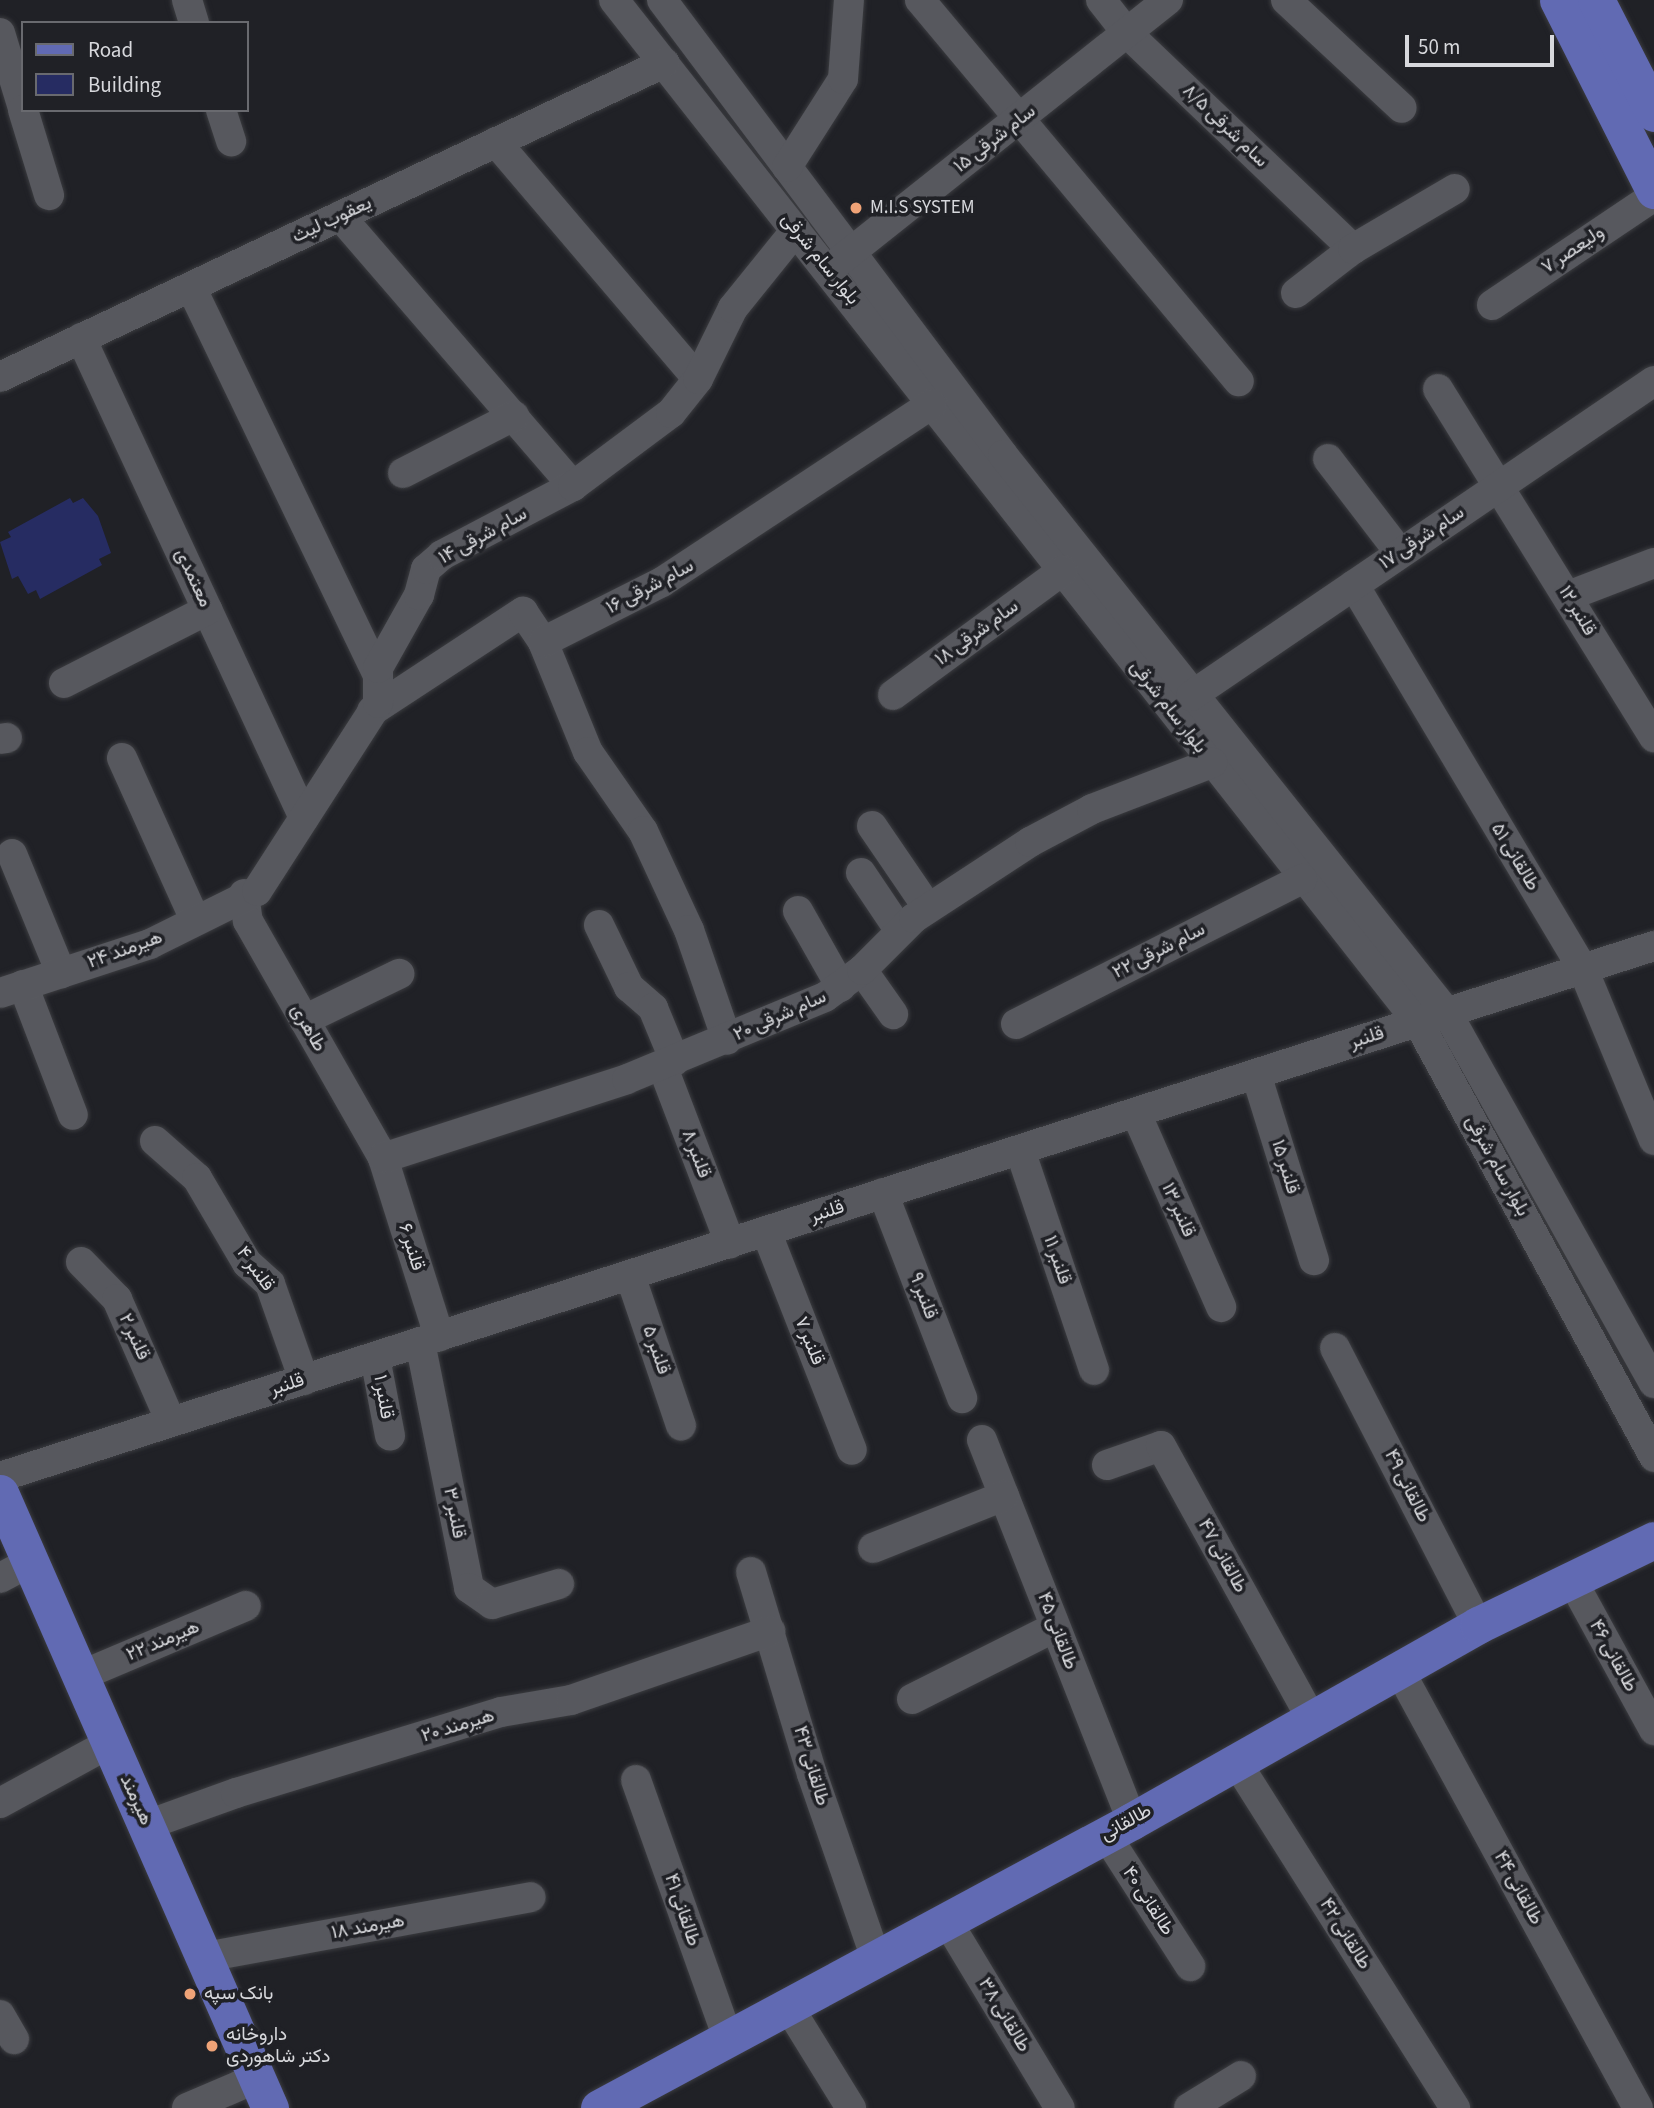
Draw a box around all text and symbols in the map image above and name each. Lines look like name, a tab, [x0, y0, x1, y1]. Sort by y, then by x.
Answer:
legend	[21, 21, 248, 112]
scale bar	[1409, 21, 1558, 65]
text: 50 m	[1418, 32, 1460, 62]
text: Road	[88, 35, 133, 65]
text: Building	[88, 70, 161, 100]
street label: سام شرقی ۸/۵	[1178, 80, 1272, 172]
street label: سام شرقی ۱۵	[950, 100, 1040, 178]
street label: یعقوب لیث	[289, 192, 375, 248]
place label: M.I.S SYSTEM	[870, 197, 975, 219]
marker: M.I.S SYSTEM	[848, 200, 864, 216]
street label: بلوار سام شرقی	[776, 208, 864, 310]
street label: ولیعصر ۷	[1537, 221, 1609, 279]
street label: سام شرقی ۱۷	[1375, 501, 1469, 575]
street label: سام شرقی ۱۴	[435, 502, 531, 570]
street label: معتمدی	[170, 545, 216, 611]
street label: سام شرقی ۱۶	[602, 554, 698, 620]
street label: قلنبر ۱۲	[1553, 582, 1601, 640]
street label: سام شرقی ۱۸	[931, 595, 1023, 671]
street label: بلوار سام شرقی	[1125, 656, 1211, 758]
street label: طالقانی ۵۱	[1486, 819, 1544, 895]
street label: سام شرقی ۲۲	[1109, 918, 1209, 984]
street label: هیرمند ۲۴	[85, 926, 165, 974]
street label: سام شرقی ۲۰	[730, 985, 830, 1047]
street label: طاهری	[285, 1000, 331, 1056]
street label: قلنبر	[1347, 1022, 1387, 1054]
street label: بلوار سام شرقی	[1460, 1112, 1534, 1220]
street label: قلنبر ۸	[676, 1127, 716, 1181]
street label: قلنبر ۱۵	[1266, 1137, 1304, 1197]
street label: قلنبر ۱۳	[1156, 1179, 1200, 1241]
street label: قلنبر	[807, 1196, 847, 1228]
street label: قلنبر ۶	[393, 1221, 429, 1273]
street label: قلنبر ۱۱	[1038, 1233, 1076, 1287]
street label: قلنبر ۴	[231, 1242, 279, 1296]
street label: قلنبر ۹	[904, 1270, 942, 1322]
street label: قلنبر ۲	[113, 1310, 155, 1364]
street label: قلنبر ۷	[789, 1314, 829, 1368]
street label: قلنبر ۵	[637, 1323, 675, 1377]
street label: قلنبر	[267, 1369, 307, 1401]
street label: قلنبر ۱	[368, 1373, 398, 1421]
street label: طالقانی ۴۹	[1379, 1446, 1435, 1526]
street label: قلنبر ۳	[438, 1486, 470, 1540]
street label: طالقانی ۴۷	[1192, 1515, 1252, 1597]
street label: طالقانی ۴۵	[1032, 1589, 1082, 1673]
street label: هیرمند ۲۲	[123, 1615, 203, 1667]
street label: طالقانی ۴۶	[1584, 1616, 1642, 1696]
street label: هیرمند ۲۰	[419, 1704, 497, 1748]
street label: طالقانی ۴۳	[788, 1723, 834, 1809]
street label: هیرمند	[114, 1771, 158, 1829]
street label: طالقانی	[1096, 1800, 1156, 1846]
street label: طالقانی ۴۴	[1489, 1847, 1547, 1929]
street label: طالقانی ۴۰	[1117, 1862, 1179, 1940]
street label: طالقانی ۴۱	[659, 1871, 705, 1949]
street label: طالقانی ۴۲	[1314, 1894, 1376, 1974]
street label: هیرمند ۱۸	[330, 1909, 406, 1945]
street label: طالقانی ۳۸	[973, 1974, 1035, 2056]
place label: بانک سپه	[204, 1983, 273, 2005]
marker: بانک سپه	[182, 1986, 198, 2002]
place label: داروخانه دکتر شاهوردی	[226, 2024, 330, 2068]
marker: داروخانه دکتر شاهوردی	[204, 2038, 220, 2054]

